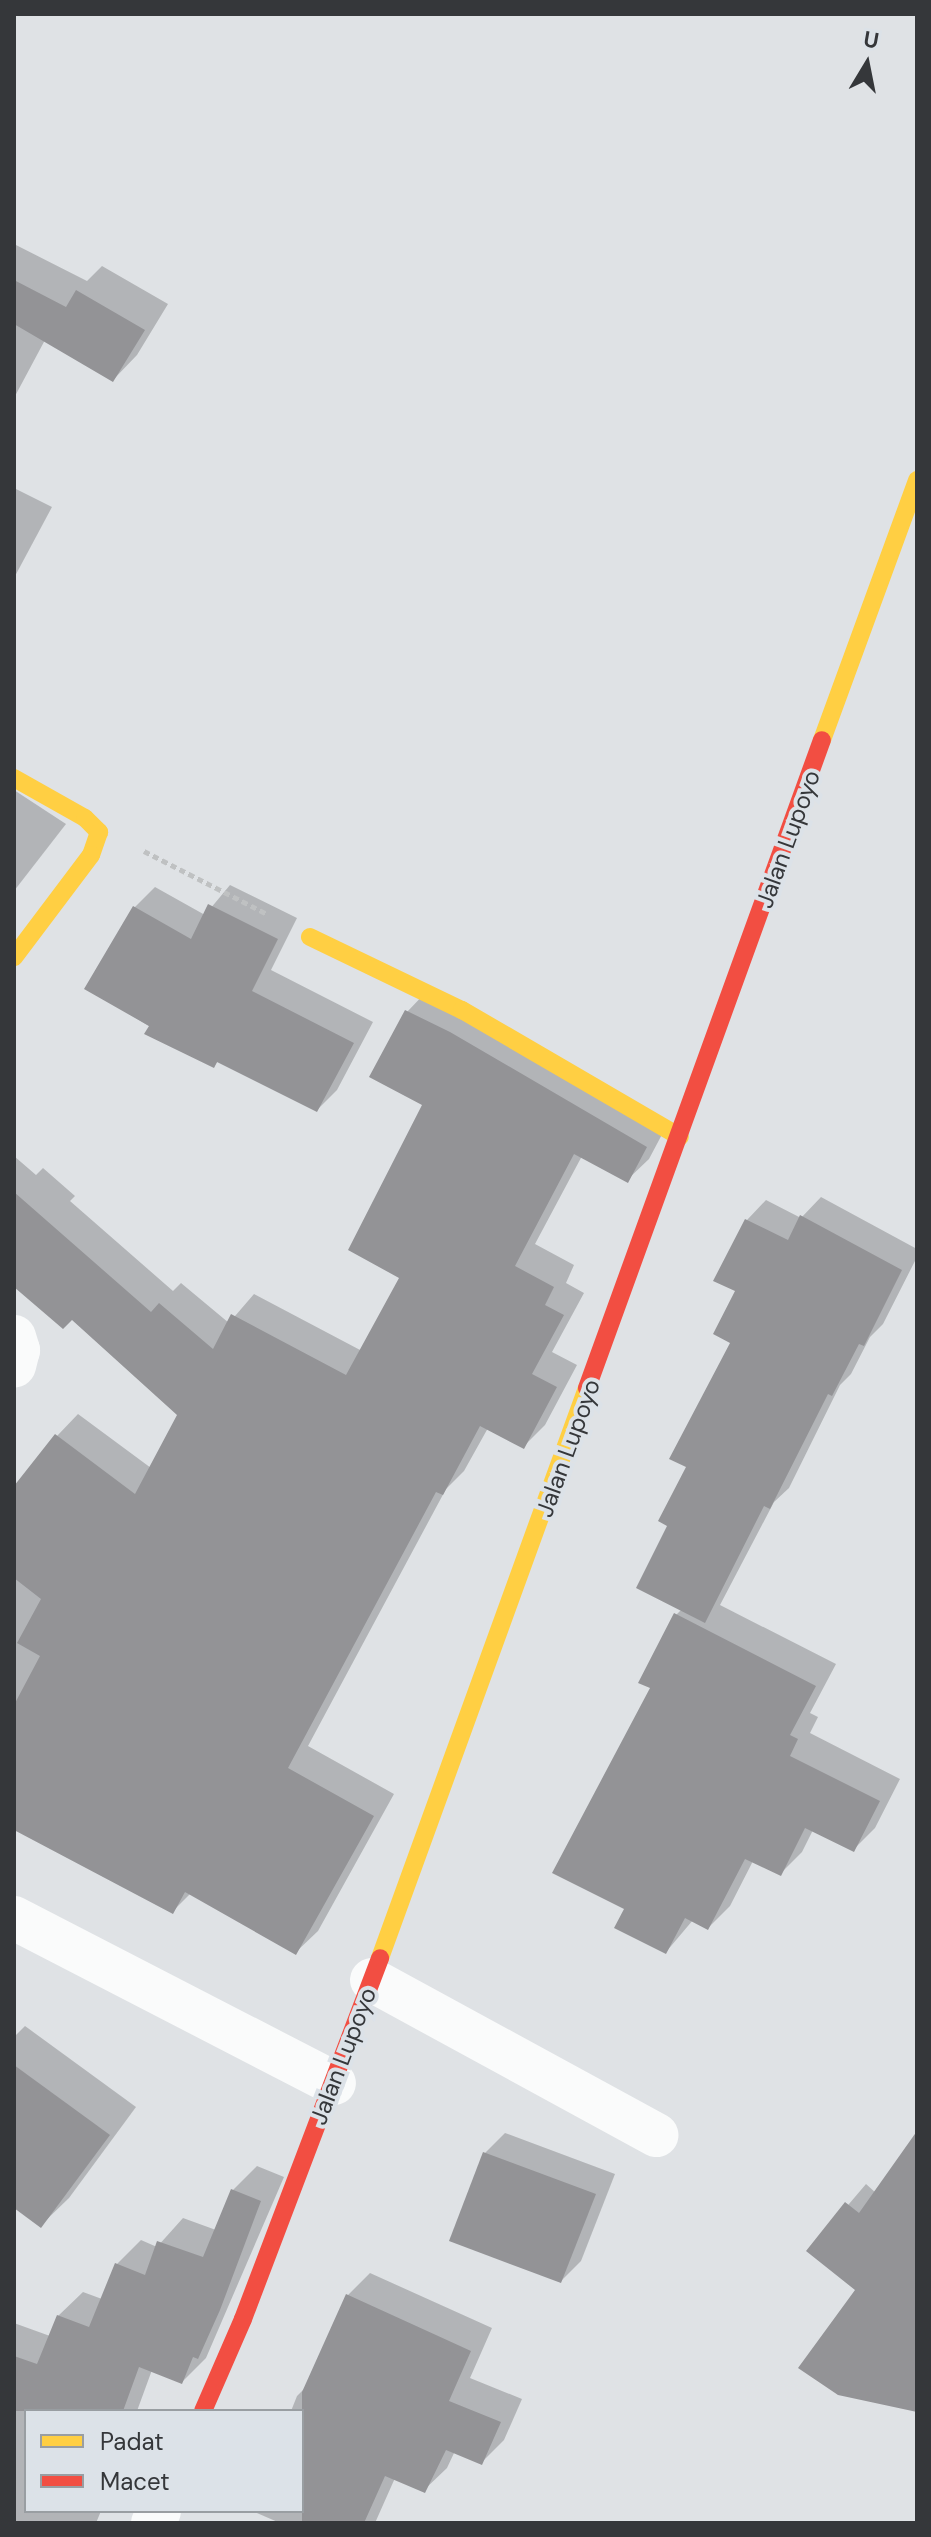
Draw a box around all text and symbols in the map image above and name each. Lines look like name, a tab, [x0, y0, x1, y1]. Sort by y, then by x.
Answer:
north arrow	[827, 24, 907, 104]
text: U	[861, 24, 881, 55]
street label: Jalan Lupoyo	[750, 766, 826, 912]
street label: Jalan Lupoyo	[530, 1375, 606, 1521]
street label: Jalan Lupoyo	[304, 1983, 382, 2129]
legend	[24, 2409, 304, 2513]
text: Padat	[100, 2426, 164, 2457]
text: Macet	[100, 2466, 170, 2497]

